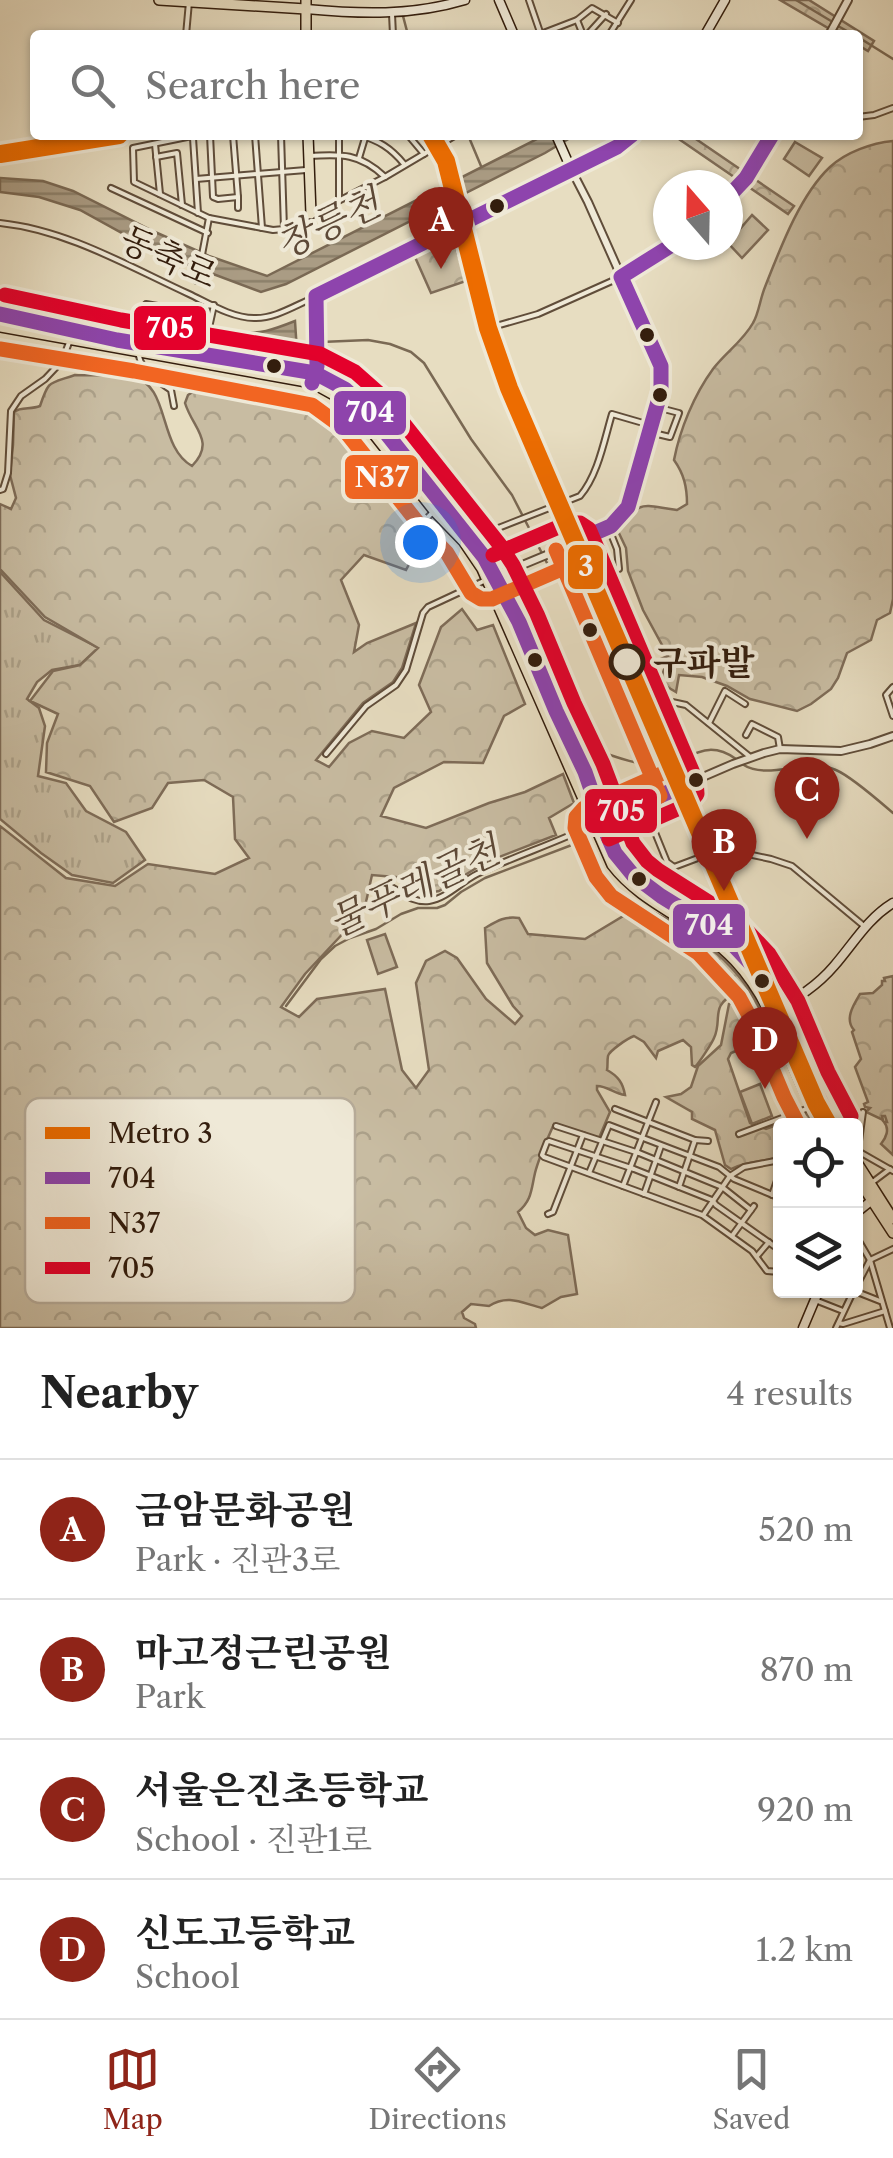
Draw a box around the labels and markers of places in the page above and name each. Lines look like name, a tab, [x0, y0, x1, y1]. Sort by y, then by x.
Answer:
pin: A	[408, 186, 474, 269]
unlabelled marker	[487, 196, 507, 216]
unlabelled marker	[637, 325, 657, 345]
unlabelled marker	[264, 356, 284, 376]
unlabelled marker	[650, 385, 670, 405]
unlabelled marker	[580, 620, 600, 640]
place label: 구파발	[653, 641, 756, 684]
marker: 구파발	[610, 645, 644, 679]
unlabelled marker	[525, 650, 545, 670]
pin: C	[774, 756, 840, 839]
unlabelled marker	[686, 770, 706, 790]
pin: B	[692, 808, 756, 891]
unlabelled marker	[629, 869, 649, 889]
unlabelled marker	[752, 971, 772, 991]
pin: D	[732, 1006, 798, 1089]

